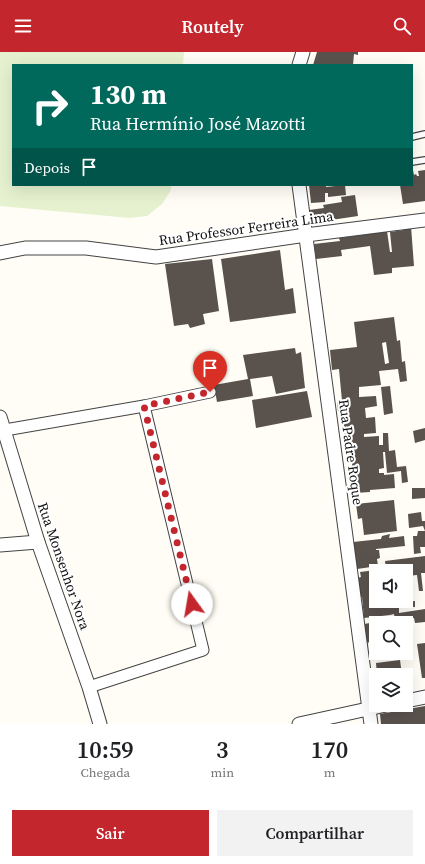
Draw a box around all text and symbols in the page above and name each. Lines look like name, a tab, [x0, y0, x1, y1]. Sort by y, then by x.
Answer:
text: Routely	[181, 14, 244, 39]
icon: menu	[12, 15, 34, 37]
icon: search	[391, 15, 413, 37]
text: 130 m	[90, 75, 167, 113]
icon: right	[24, 80, 76, 132]
text: Rua Hermínio José Mazotti	[90, 111, 306, 136]
icon: arrive	[78, 156, 100, 178]
text: Depois	[24, 157, 70, 178]
street label: Rua Professor Ferreira Lima	[157, 206, 335, 250]
pin	[193, 351, 227, 392]
icon: arrive	[199, 357, 221, 379]
street label: Rua Padre Roque	[334, 398, 368, 506]
street label: Rua Monsenhor Nora	[33, 500, 96, 633]
map controls	[369, 564, 413, 712]
button: sound	[369, 564, 413, 608]
position arrow	[171, 583, 213, 625]
button: search	[369, 616, 413, 660]
button: layers	[369, 668, 413, 712]
text: 10:59	[77, 733, 134, 766]
text: 3	[216, 733, 229, 766]
text: 170	[311, 733, 348, 766]
text: Chegada	[80, 764, 130, 781]
text: min	[211, 764, 234, 781]
text: m	[324, 764, 335, 781]
button: Sair	[12, 810, 209, 856]
button: Compartilhar	[217, 810, 413, 856]

